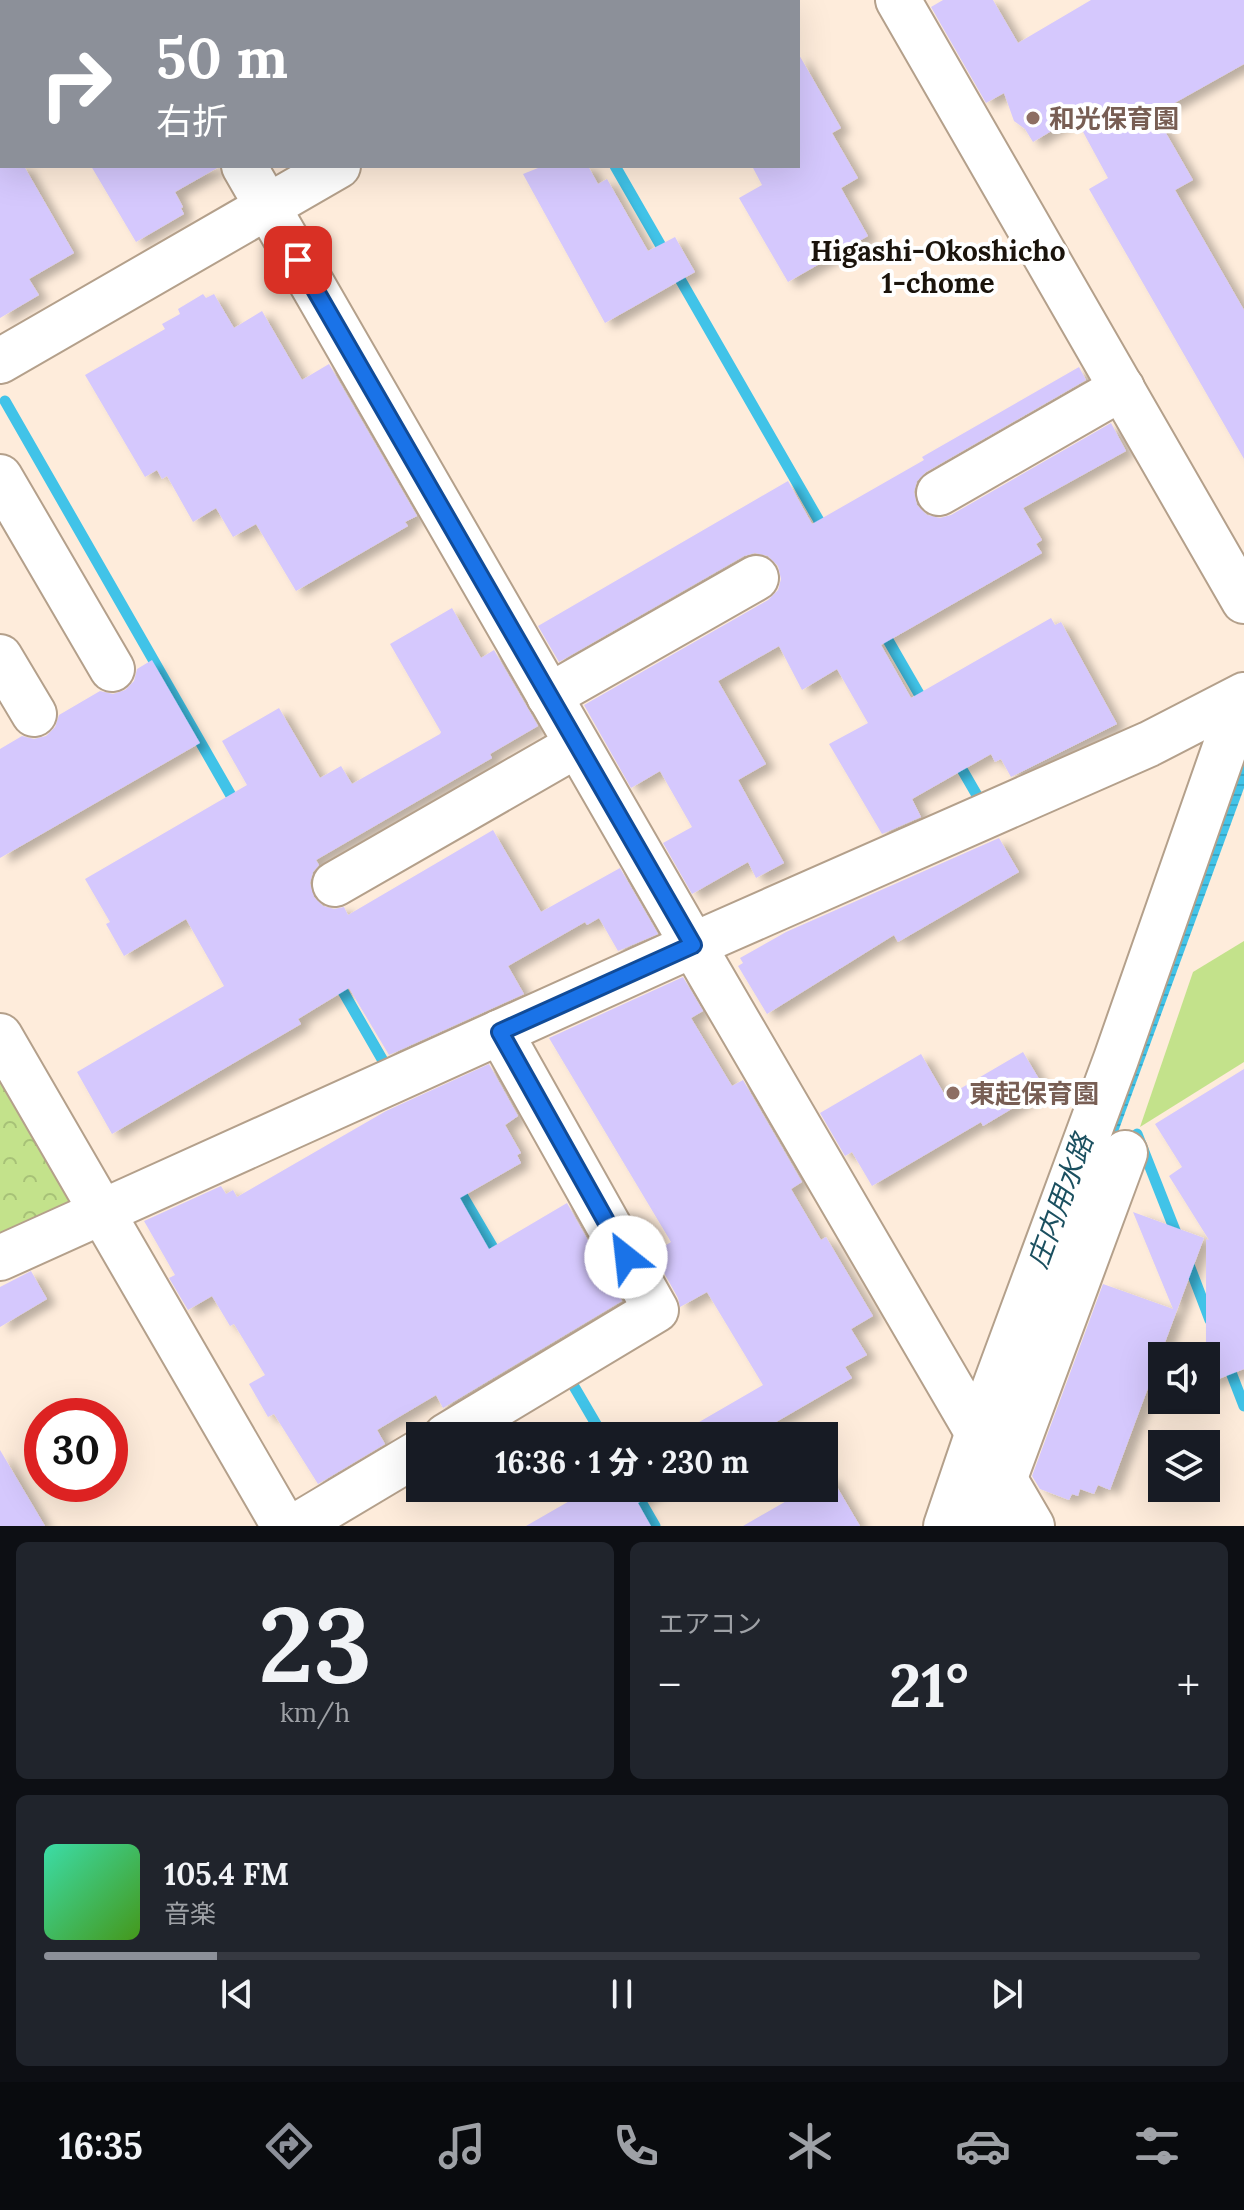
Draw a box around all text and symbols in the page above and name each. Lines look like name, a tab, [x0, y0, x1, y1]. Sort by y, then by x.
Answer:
text: 50 m	[156, 22, 288, 93]
icon: right	[24, 32, 128, 136]
text: 右折	[156, 98, 228, 144]
place label: 和光保育園	[1049, 102, 1179, 135]
marker: 和光保育園	[1024, 109, 1042, 127]
pin	[264, 226, 332, 294]
district label: Higashi-Okoshicho 1-chome	[810, 233, 1066, 301]
icon: arrive	[276, 238, 320, 282]
place label: 東起保育園	[969, 1077, 1099, 1110]
marker: 東起保育園	[944, 1084, 962, 1102]
water label: 庄内用水路	[1019, 1127, 1102, 1273]
position arrow	[584, 1215, 668, 1299]
map controls	[1148, 1342, 1220, 1502]
button: sound	[1148, 1342, 1220, 1414]
speed limit sign: 30	[24, 1398, 128, 1502]
button: layers	[1148, 1430, 1220, 1502]
text: 16:36 · 1 分 · 230 m	[495, 1443, 749, 1481]
text: 23	[258, 1577, 372, 1710]
text: エアコン	[658, 1607, 762, 1640]
text: 21°	[889, 1647, 969, 1723]
text: −	[658, 1657, 681, 1713]
text: +	[1177, 1657, 1200, 1713]
text: km/h	[280, 1696, 350, 1729]
text: 105.4 FM	[164, 1855, 289, 1893]
text: 音楽	[164, 1897, 216, 1930]
icon: previous	[215, 1972, 259, 2016]
icon: pause	[600, 1972, 644, 2016]
icon: next	[985, 1972, 1029, 2016]
icon: directions	[261, 2118, 317, 2174]
icon: music	[434, 2118, 490, 2174]
icon: phone	[608, 2118, 664, 2174]
icon: climate	[782, 2118, 838, 2174]
icon: car	[955, 2118, 1011, 2174]
icon: filters	[1129, 2118, 1185, 2174]
text: 16:35	[59, 2123, 143, 2169]

